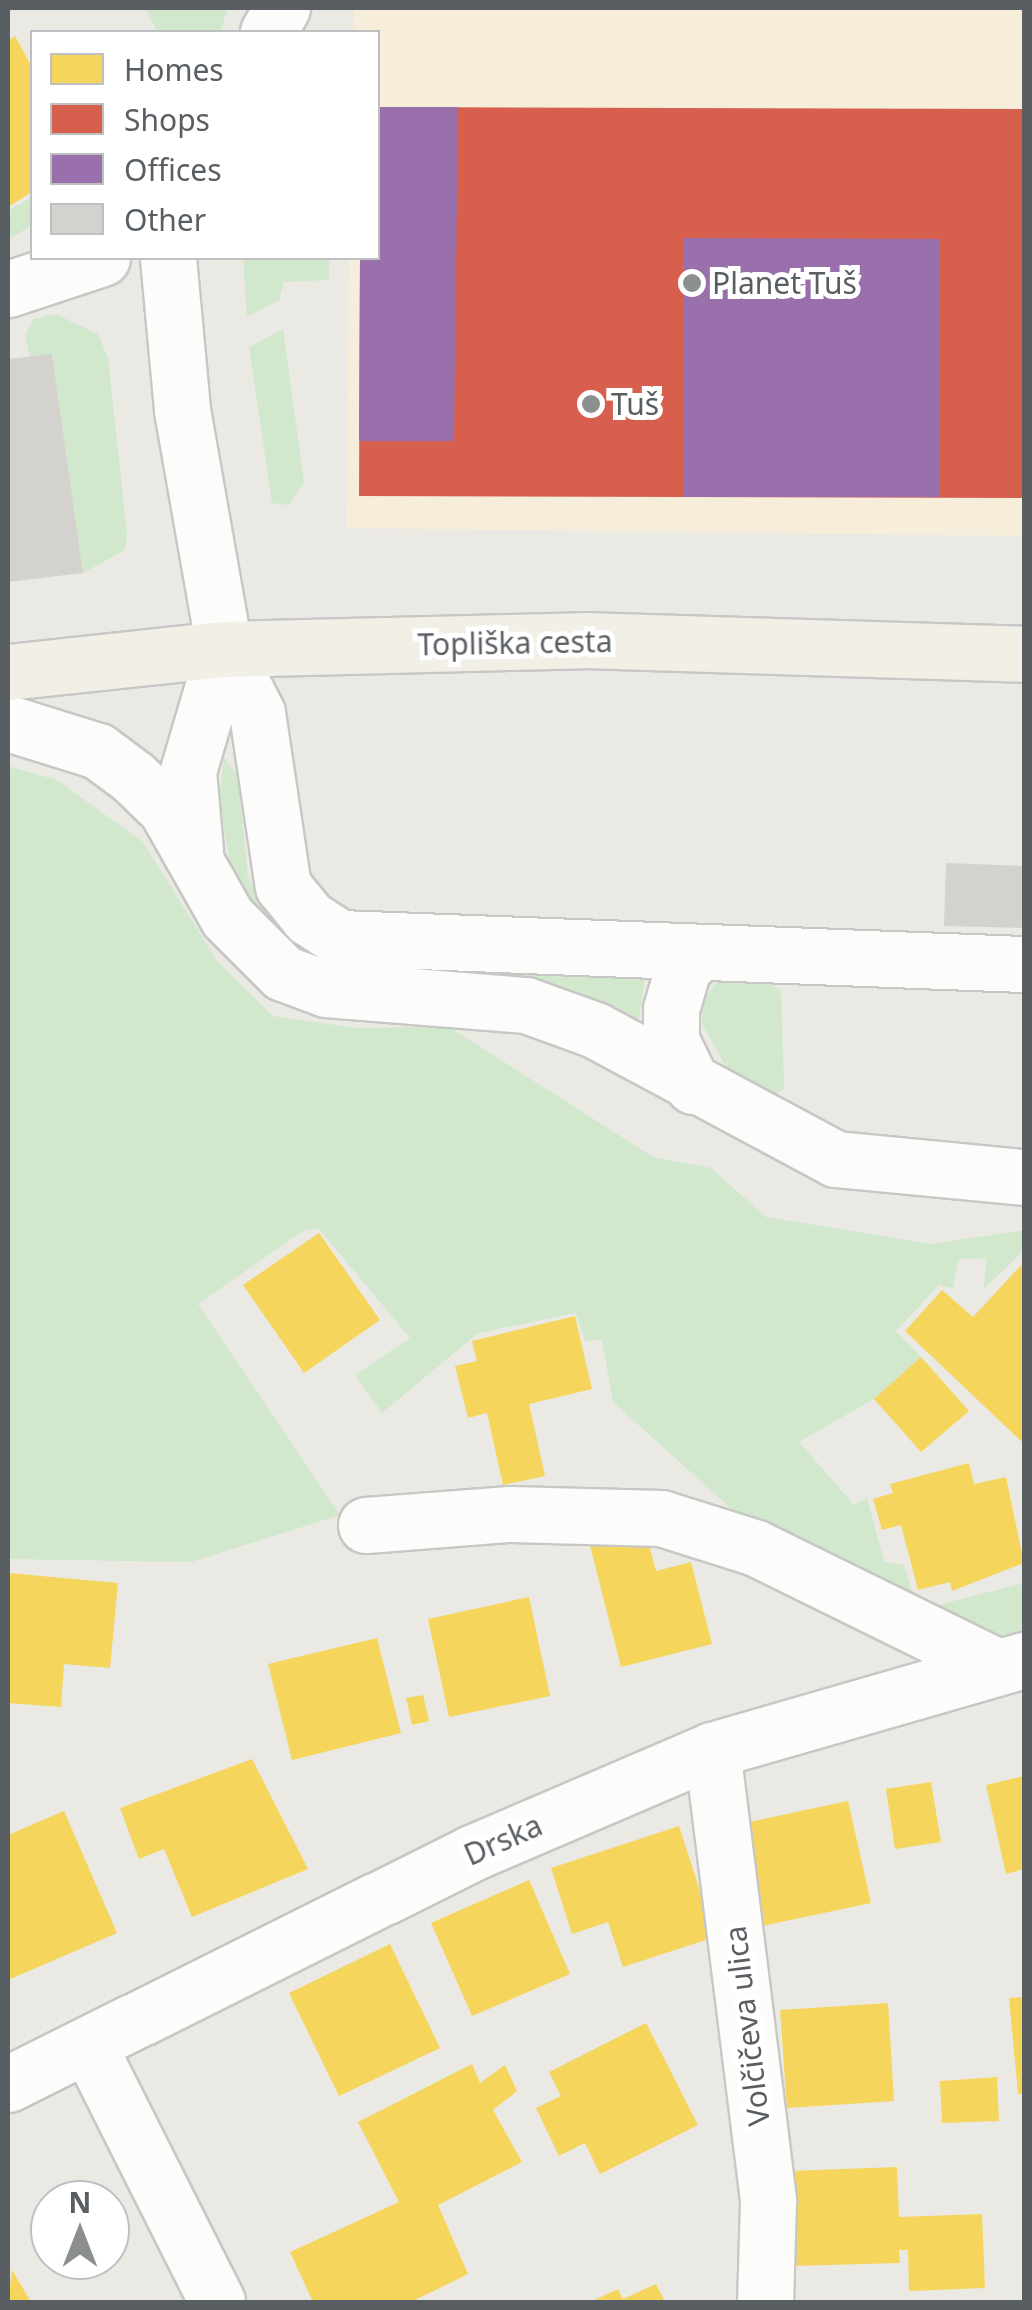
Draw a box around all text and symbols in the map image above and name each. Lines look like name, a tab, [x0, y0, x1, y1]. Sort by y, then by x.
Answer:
legend	[30, 30, 380, 260]
text: Homes	[124, 49, 224, 90]
text: Shops	[124, 99, 210, 140]
text: Offices	[124, 149, 222, 190]
text: Other	[124, 199, 206, 240]
place label: Planet Tuš	[712, 265, 857, 301]
marker: Planet Tuš	[681, 272, 703, 294]
place label: Tuš	[611, 386, 659, 422]
marker: Tuš	[580, 393, 602, 415]
street label: Topliška cesta	[417, 623, 613, 663]
street label: Drska	[458, 1807, 548, 1873]
street label: Volčičeva ulica	[717, 1924, 777, 2128]
north arrow	[30, 2180, 130, 2280]
text: N	[69, 2183, 91, 2221]

